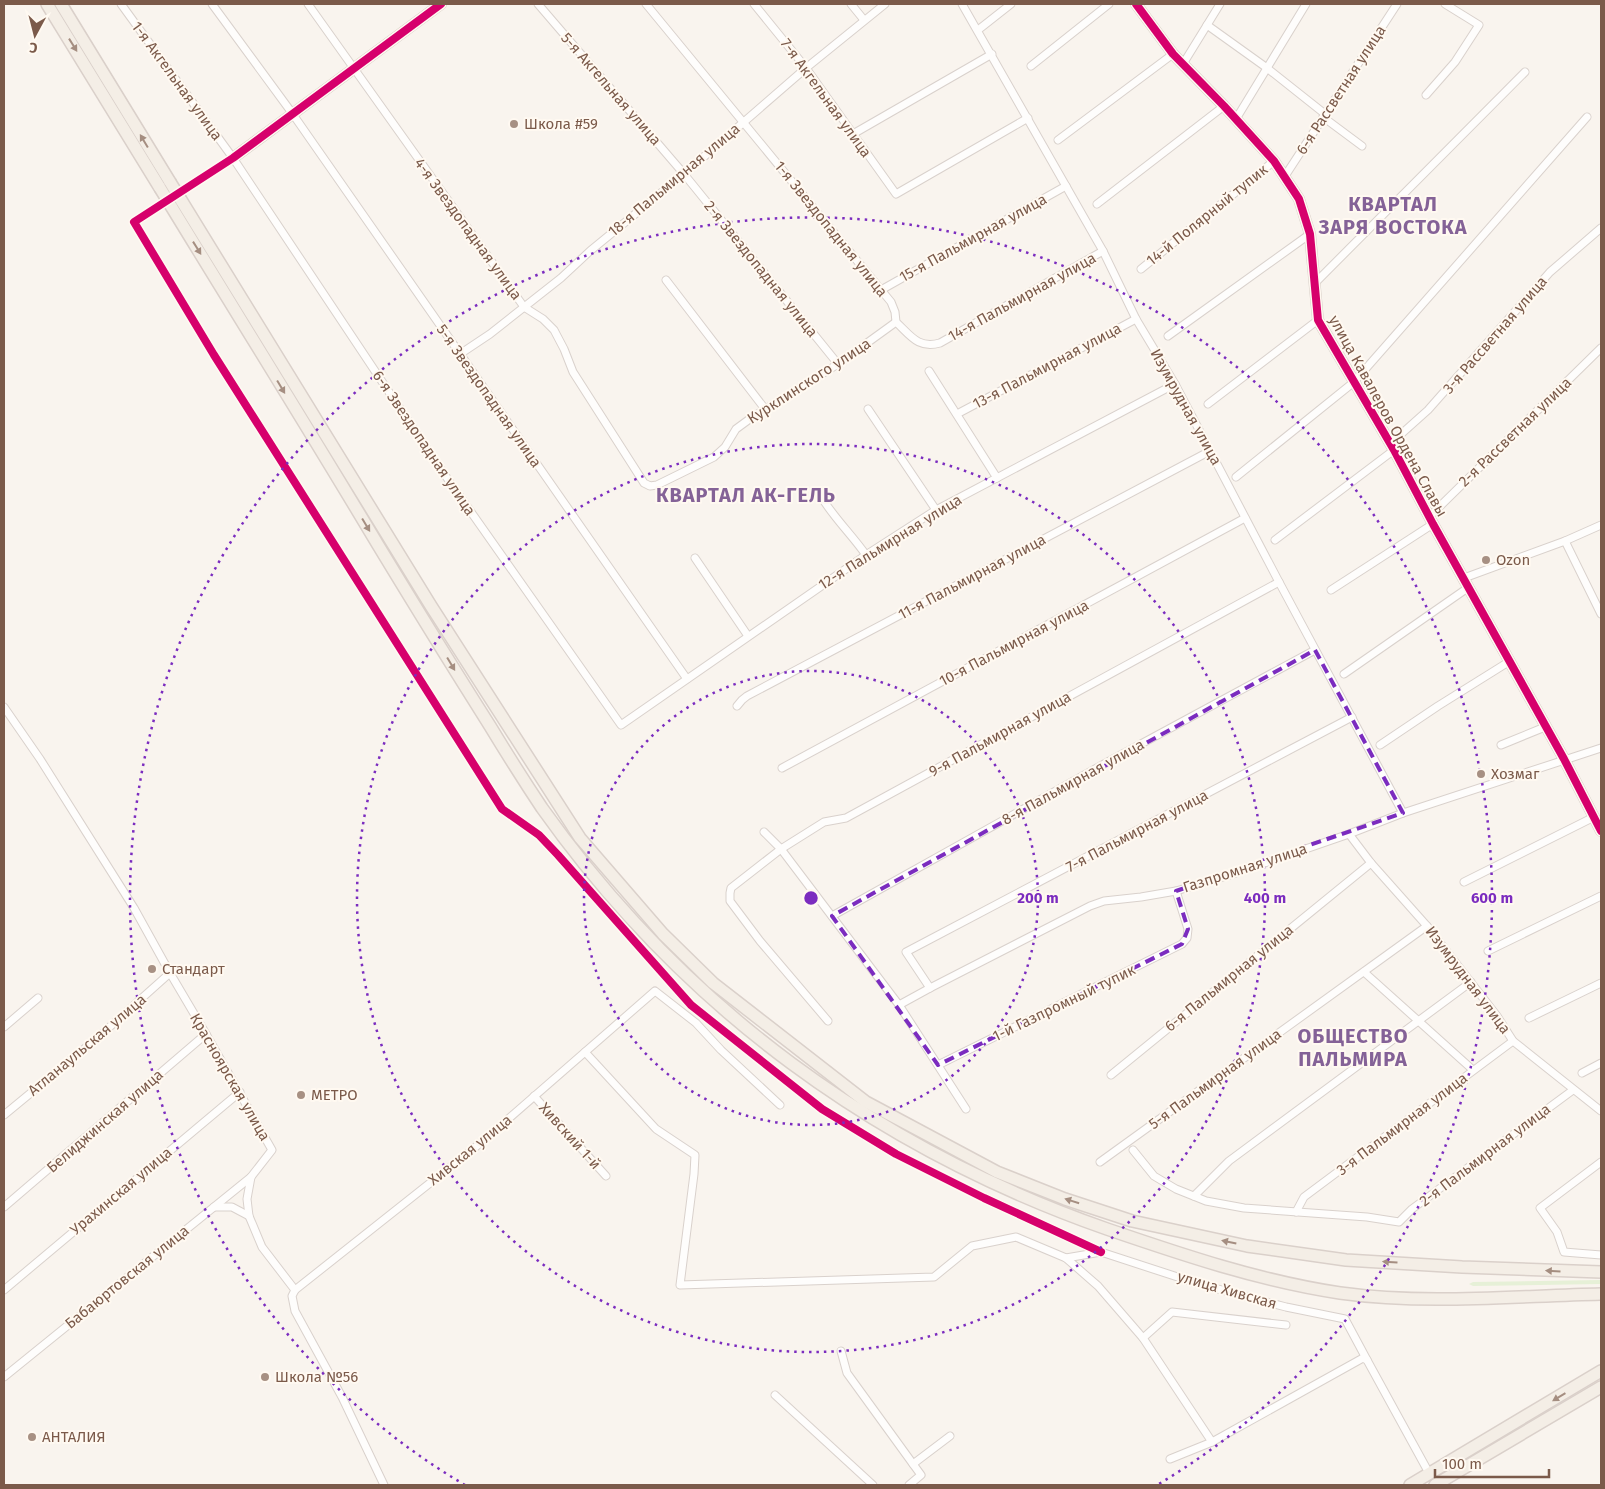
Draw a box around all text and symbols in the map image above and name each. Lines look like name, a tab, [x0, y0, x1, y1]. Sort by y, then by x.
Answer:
north arrow	[10, 10, 60, 60]
street label: 1-я Акгельная улица	[128, 18, 226, 144]
street label: 6-я Рассветная улица	[1293, 22, 1389, 158]
street label: 5-я Акгельная улица	[557, 29, 665, 149]
street label: 7-я Акгельная улица	[777, 35, 875, 161]
text: С	[28, 38, 39, 56]
one-way arrow	[68, 39, 77, 52]
place label: Школа #59	[524, 115, 598, 133]
marker: Школа #59	[508, 118, 520, 130]
street label: 18-я Пальмирная улица	[604, 120, 744, 240]
one-way arrow	[140, 134, 149, 147]
street label: 4-я Звездопадная улица	[410, 155, 526, 303]
street label: 1-я Звездопадная улица	[771, 157, 891, 301]
street label: 14-й Полярный тупик	[1143, 160, 1271, 269]
street label: 15-я Пальмирная улица	[896, 190, 1050, 286]
district label: КВАРТАЛ ЗАРЯ ВОСТОКА	[1317, 192, 1468, 239]
street label: 2-я Звездопадная улица	[700, 197, 822, 341]
one-way arrow	[192, 241, 201, 254]
street label: 14-я Пальмирная улица	[945, 249, 1099, 345]
street label: 3-я Рассветная улица	[1439, 273, 1551, 397]
street label: улица Кавалеров Ордена Славы	[1325, 312, 1451, 520]
street label: 13-я Пальмирная улица	[970, 319, 1124, 413]
street label: 5-я Звездопадная улица	[433, 321, 545, 471]
street label: Курклинского улица	[744, 334, 874, 428]
street label: Изумрудная улица	[1147, 346, 1225, 468]
street label: 6-я Звездопадная улица	[369, 367, 479, 519]
street label: 2-я Рассветная улица	[1455, 374, 1575, 490]
one-way arrow	[277, 380, 286, 393]
district label: КВАРТАЛ АК-ГЕЛЬ	[656, 483, 836, 507]
street label: 12-я Пальмирная улица	[815, 490, 965, 594]
one-way arrow	[362, 518, 371, 531]
street label: 11-я Пальмирная улица	[895, 530, 1049, 624]
place label: Ozon	[1496, 551, 1530, 569]
marker: Ozon	[1480, 554, 1492, 566]
street label: 10-я Пальмирная улица	[936, 596, 1092, 690]
one-way arrow	[446, 657, 455, 670]
street label: 9-я Пальмирная улица	[926, 687, 1074, 781]
street label: 8-я Пальмирная улица	[999, 735, 1147, 829]
place label: Хозмаг	[1491, 765, 1540, 783]
marker: Хозмаг	[1475, 768, 1487, 780]
street label: 7-я Пальмирная улица	[1063, 786, 1211, 876]
street label: Газпромная улица	[1181, 839, 1309, 897]
centre of rings	[802, 889, 820, 907]
text: 200 m	[1017, 889, 1059, 907]
text: 400 m	[1244, 889, 1286, 907]
text: 600 m	[1471, 889, 1513, 907]
street label: 6-я Пальмирная улица	[1161, 921, 1297, 1035]
street label: Изумрудная улица	[1422, 922, 1514, 1038]
place label: Стандарт	[162, 960, 225, 978]
street label: 1-й Газпромный тупик	[990, 961, 1138, 1045]
marker: Стандарт	[146, 963, 158, 975]
street label: Атланаульская улица	[24, 990, 150, 1100]
street label: Красноярская улица	[186, 1010, 274, 1144]
district label: ОБЩЕСТВО ПАЛЬМИРА	[1297, 1024, 1409, 1071]
street label: 5-я Пальмирная улица	[1145, 1025, 1285, 1133]
street label: Белиджинская улица	[43, 1066, 167, 1176]
street label: 3-я Пальмирная улица	[1333, 1069, 1471, 1179]
place label: МЕТРО	[311, 1086, 358, 1104]
marker: МЕТРО	[295, 1089, 307, 1101]
street label: Хивский 1-й	[535, 1099, 605, 1173]
street label: 2-я Пальмирная улица	[1416, 1100, 1554, 1210]
street label: Хивская улица	[425, 1111, 515, 1189]
street label: Урахинская улица	[67, 1143, 175, 1239]
one-way arrow	[1064, 1197, 1079, 1205]
street label: Бабаюртовская улица	[61, 1221, 193, 1333]
one-way arrow	[1222, 1238, 1237, 1246]
one-way arrow	[1382, 1258, 1398, 1266]
one-way arrow	[1544, 1266, 1560, 1274]
street label: улица Хивская	[1175, 1267, 1279, 1313]
place label: Школа №56	[275, 1368, 358, 1386]
marker: Школа №56	[259, 1371, 271, 1383]
one-way arrow	[1553, 1392, 1566, 1401]
place label: АНТАЛИЯ	[42, 1428, 106, 1446]
marker: АНТАЛИЯ	[26, 1431, 38, 1443]
scale bar	[1435, 1446, 1549, 1478]
text: 100 m	[1442, 1455, 1482, 1473]

